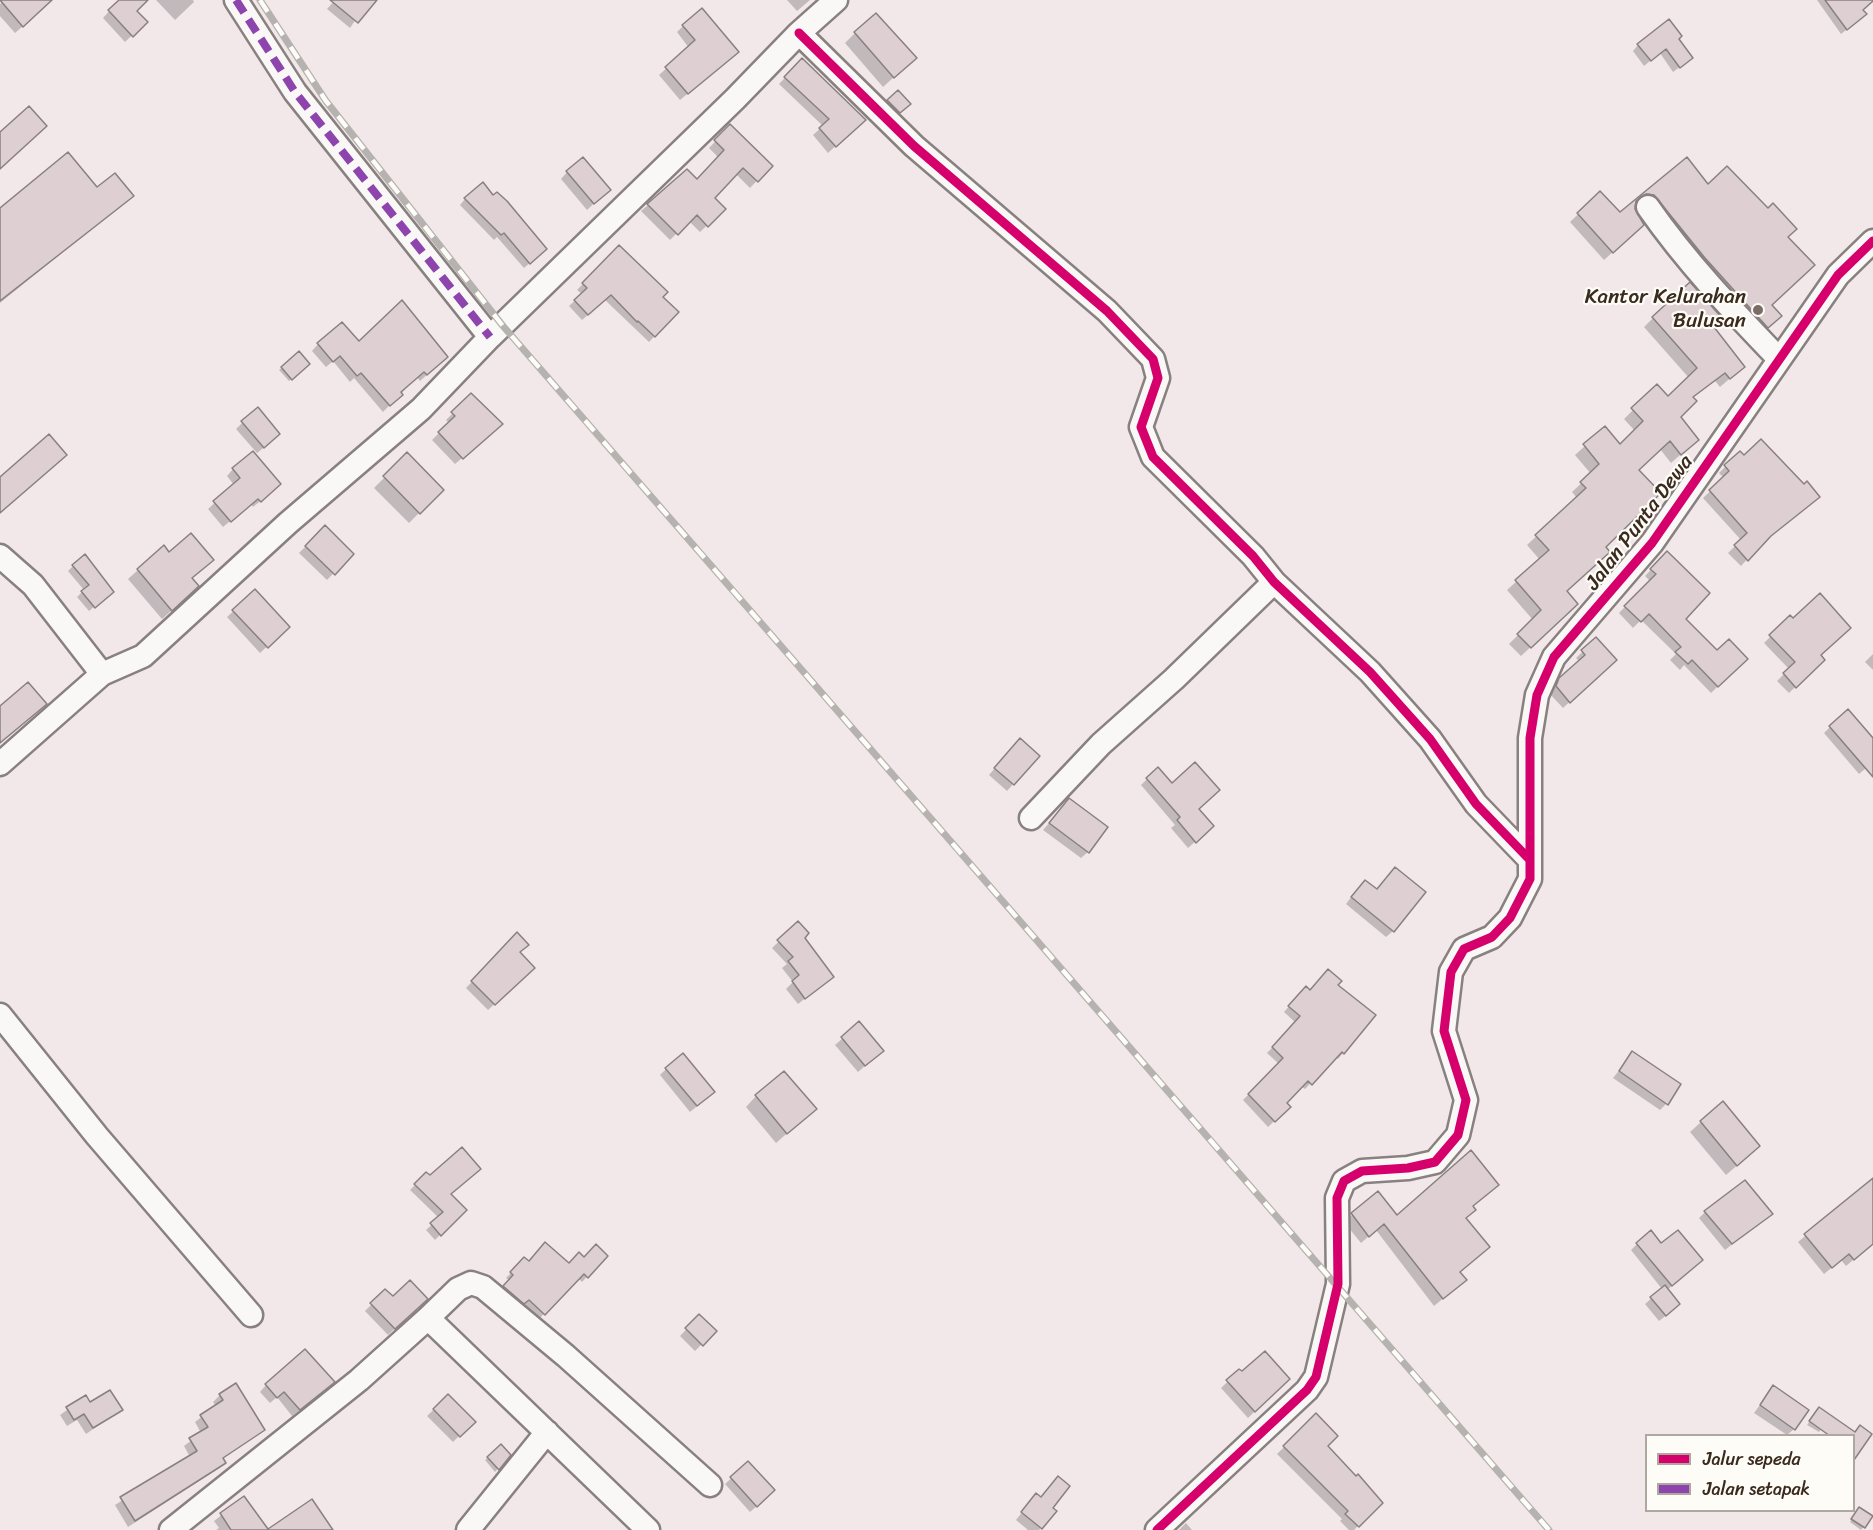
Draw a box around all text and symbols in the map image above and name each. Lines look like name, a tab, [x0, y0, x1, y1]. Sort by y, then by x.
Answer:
place label: Kantor Kelurahan Bulusan	[1585, 285, 1746, 335]
marker: Kantor Kelurahan Bulusan	[1751, 303, 1765, 317]
street label: Jalan Punta Dewa	[1581, 450, 1699, 596]
legend	[1645, 1434, 1855, 1512]
text: Jalur sepeda	[1703, 1443, 1801, 1475]
text: Jalan setapak	[1703, 1473, 1810, 1505]

